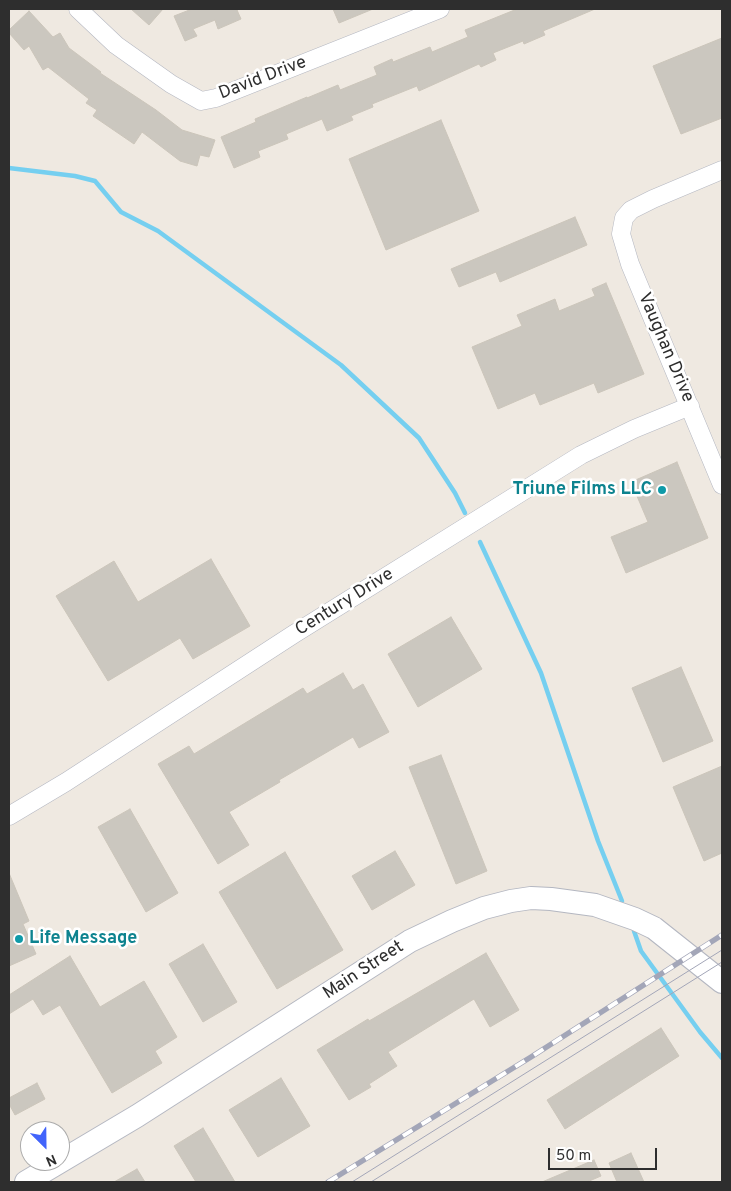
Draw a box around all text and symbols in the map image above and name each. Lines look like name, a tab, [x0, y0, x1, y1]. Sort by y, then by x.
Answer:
street label: David Drive	[216, 52, 310, 106]
street label: Vaughan Drive	[632, 290, 698, 406]
place label: Triune Films LLC	[512, 479, 652, 501]
marker: Triune Films LLC	[656, 484, 668, 496]
street label: Century Drive	[292, 564, 398, 642]
place label: Life Message	[29, 928, 137, 950]
marker: Life Message	[13, 933, 25, 945]
street label: Main Street	[320, 937, 408, 1005]
north arrow	[20, 1121, 70, 1171]
scale bar	[551, 1138, 660, 1170]
text: 50 m	[556, 1147, 591, 1166]
text: N	[43, 1150, 59, 1169]

